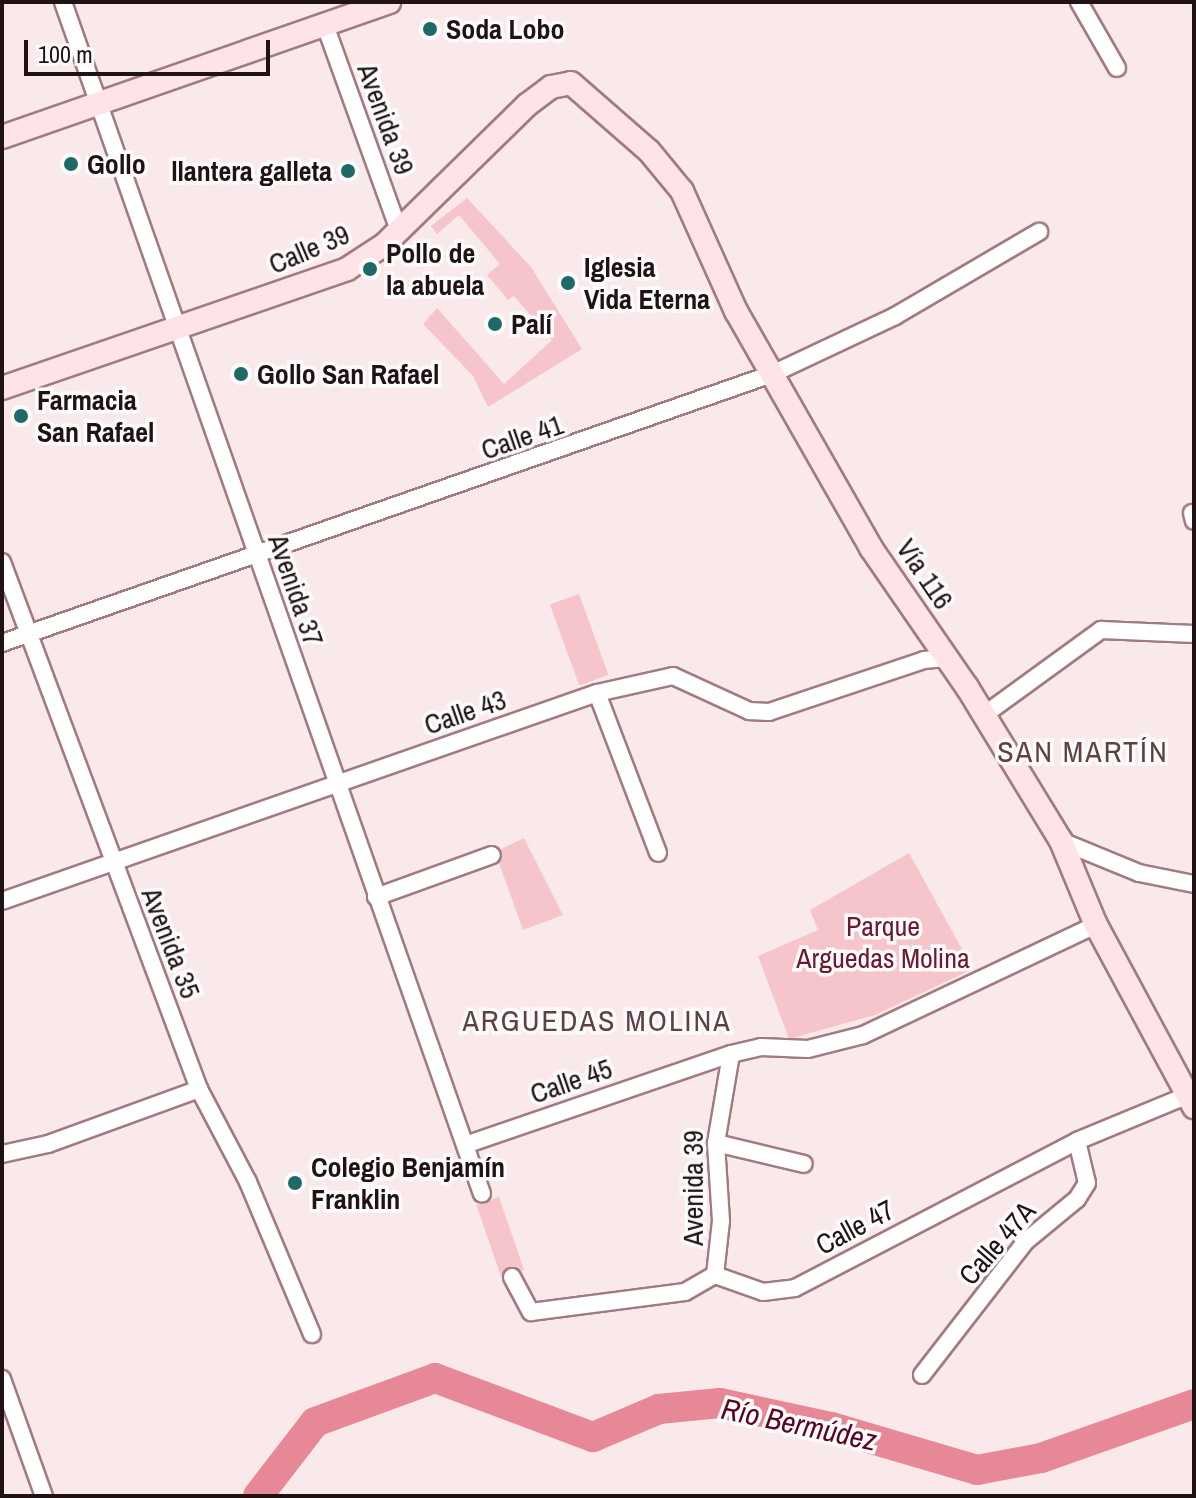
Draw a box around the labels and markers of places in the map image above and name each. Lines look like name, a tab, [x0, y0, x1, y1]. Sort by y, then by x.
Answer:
place label: Soda Lobo	[446, 12, 565, 46]
marker: Soda Lobo	[421, 20, 439, 38]
place label: Gollo	[87, 147, 146, 181]
place label: llantera galleta	[171, 154, 332, 188]
marker: Gollo	[62, 155, 80, 173]
marker: llantera galleta	[339, 162, 357, 180]
place label: Pollo de la abuela	[386, 236, 484, 302]
place label: Iglesia Vida Eterna	[584, 250, 710, 316]
marker: Pollo de la abuela	[361, 260, 379, 278]
marker: Iglesia Vida Eterna	[559, 274, 577, 292]
place label: Palí	[511, 307, 552, 341]
marker: Palí	[486, 315, 504, 333]
place label: Gollo San Rafael	[257, 357, 439, 391]
marker: Gollo San Rafael	[232, 365, 250, 383]
place label: Farmacia San Rafael	[37, 383, 154, 449]
marker: Farmacia San Rafael	[12, 407, 30, 425]
place label: Colegio Benjamín Franklin	[311, 1150, 505, 1216]
marker: Colegio Benjamín Franklin	[286, 1174, 304, 1192]

